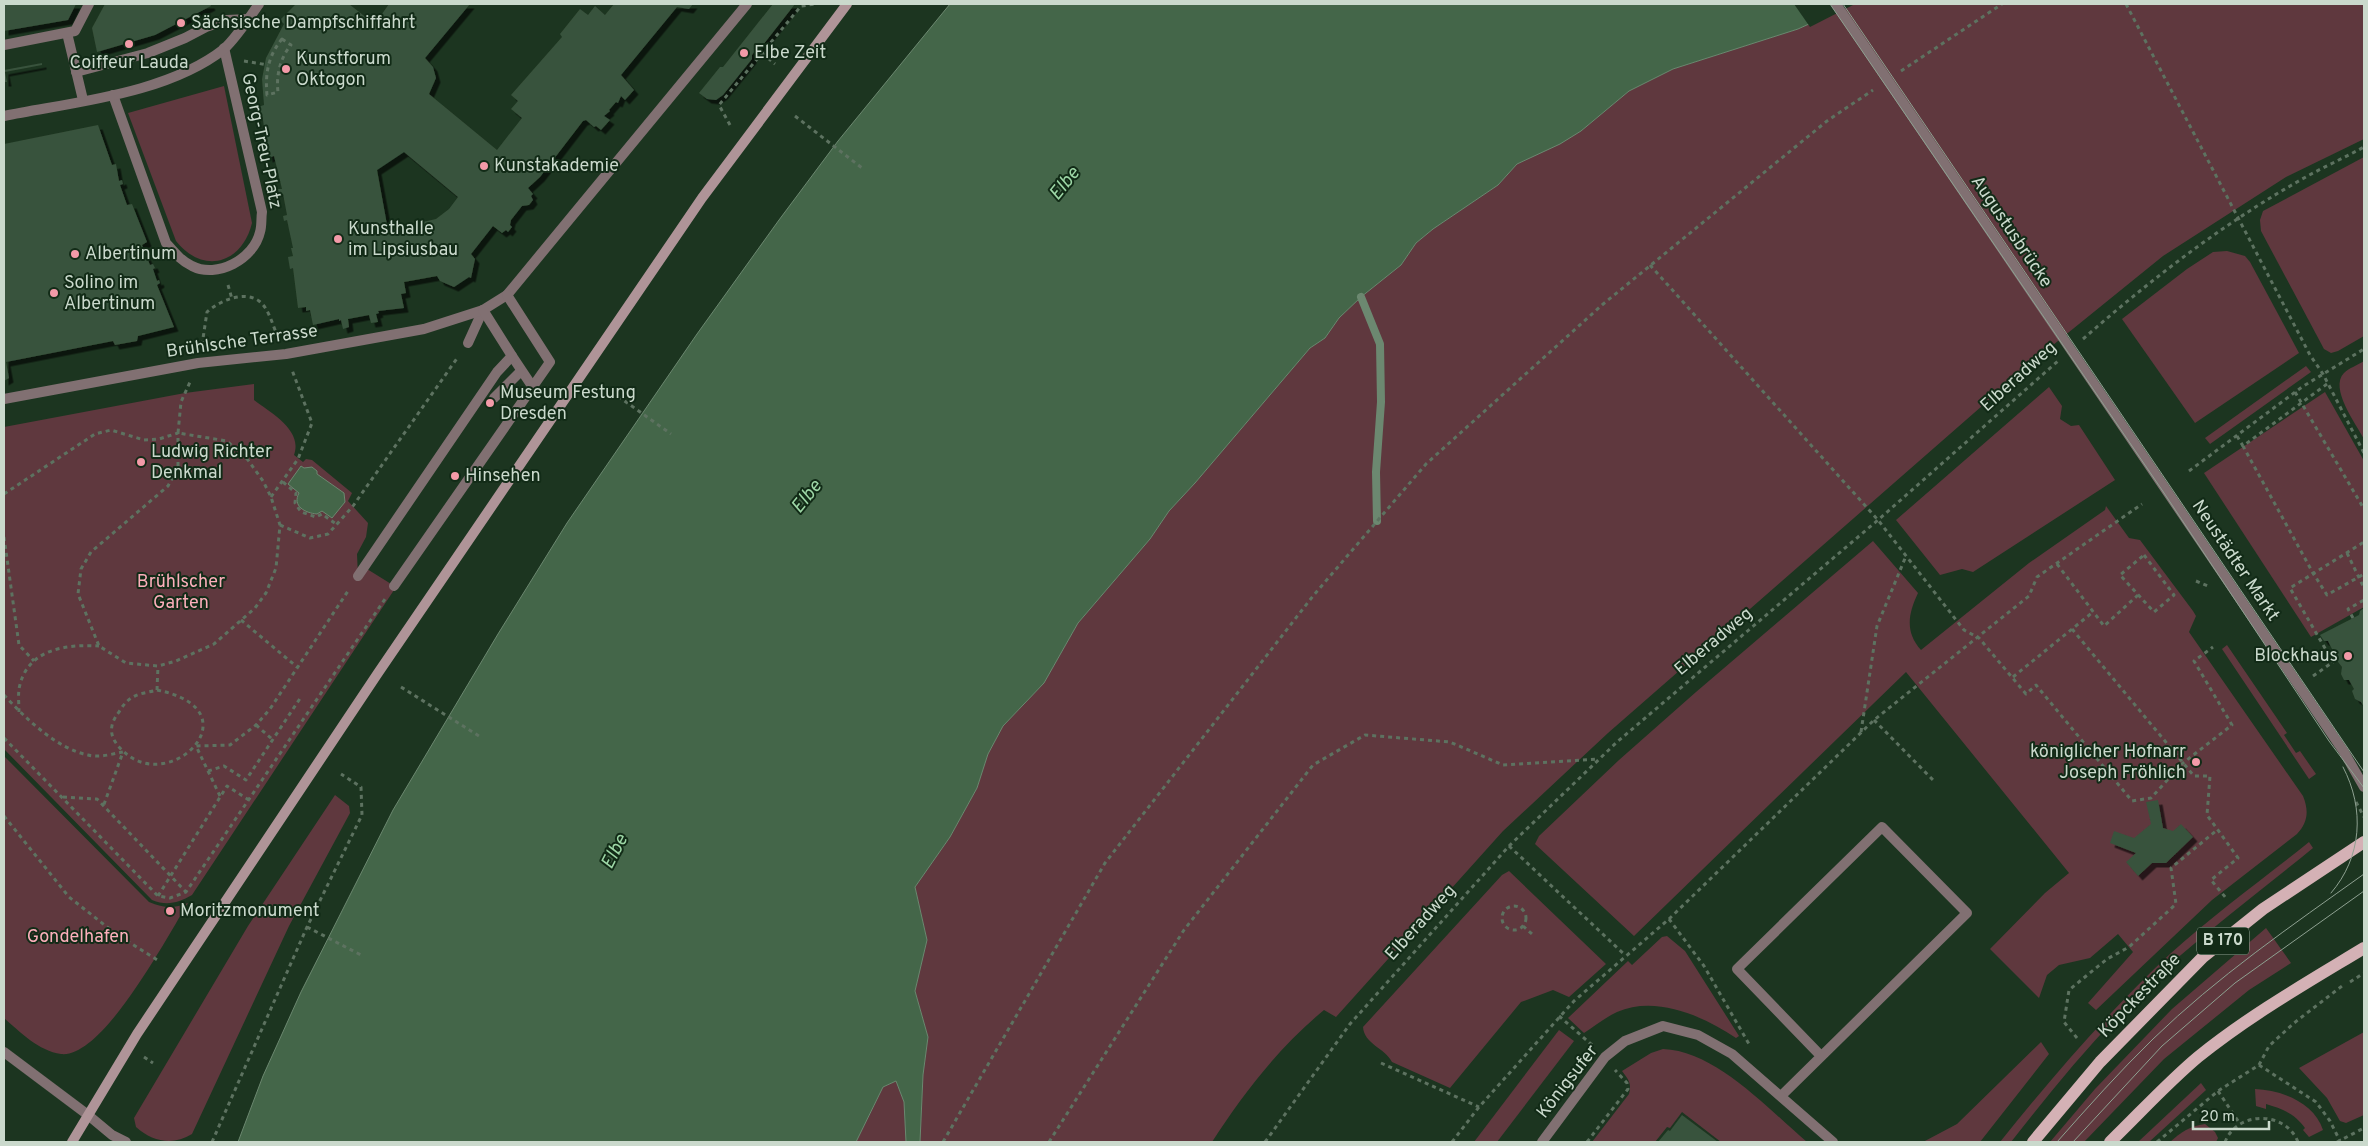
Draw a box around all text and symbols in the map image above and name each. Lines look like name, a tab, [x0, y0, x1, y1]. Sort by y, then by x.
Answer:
place label: Sächsische Dampfschiffahrt	[191, 12, 416, 35]
marker: Sächsische Dampfschiffahrt	[175, 17, 187, 29]
marker: Coiffeur Lauda	[123, 38, 135, 50]
place label: Elbe Zeit	[754, 42, 826, 65]
marker: Elbe Zeit	[738, 47, 750, 59]
place label: Kunstforum Oktogon	[296, 48, 391, 92]
place label: Coiffeur Lauda	[70, 52, 188, 75]
marker: Kunstforum Oktogon	[280, 63, 292, 75]
street label: Georg-Treu-Platz	[235, 71, 287, 211]
place label: Kunstakademie	[494, 155, 619, 178]
marker: Kunstakademie	[478, 160, 490, 172]
water label: Elbe	[1044, 162, 1086, 206]
street label: Augustusbrücke	[1965, 171, 2057, 293]
place label: Kunsthalle im Lipsiusbau	[348, 218, 458, 262]
marker: Kunsthalle im Lipsiusbau	[332, 233, 344, 245]
place label: Albertinum	[85, 243, 176, 266]
marker: Albertinum	[69, 248, 81, 260]
place label: Solino im Albertinum	[64, 272, 155, 316]
marker: Solino im Albertinum	[48, 287, 60, 299]
street label: Brühlsche Terrasse	[165, 320, 319, 364]
street label: Elberadweg	[1976, 337, 2062, 417]
place label: Museum Festung Dresden	[500, 382, 636, 426]
marker: Museum Festung Dresden	[484, 397, 496, 409]
place label: Ludwig Richter Denkmal	[151, 441, 272, 485]
marker: Ludwig Richter Denkmal	[135, 456, 147, 468]
place label: Hinsehen	[465, 465, 541, 488]
marker: Hinsehen	[449, 470, 461, 482]
water label: Elbe	[786, 475, 828, 519]
street label: Neustädter Markt	[2186, 496, 2284, 626]
park label: Brühlscher Garten	[137, 571, 225, 615]
street label: Elberadweg	[1670, 603, 1758, 681]
place label: Blockhaus	[2254, 645, 2338, 668]
marker: Blockhaus	[2342, 650, 2354, 662]
place label: königlicher Hofnarr Joseph Fröhlich	[2030, 741, 2186, 785]
marker: königlicher Hofnarr Joseph Fröhlich	[2190, 756, 2202, 768]
water label: Elbe	[596, 830, 634, 873]
street label: Elberadweg	[1381, 880, 1461, 966]
place label: Moritzmonument	[180, 900, 320, 923]
marker: Moritzmonument	[164, 905, 176, 917]
park label: Gondelhafen	[27, 926, 129, 949]
road number: B 170	[2197, 928, 2249, 954]
street label: Köpckestraße	[2094, 949, 2186, 1043]
street label: Königsufer	[1532, 1041, 1604, 1123]
scale bar	[2193, 1098, 2269, 1130]
text: 20 m	[2200, 1108, 2235, 1127]

